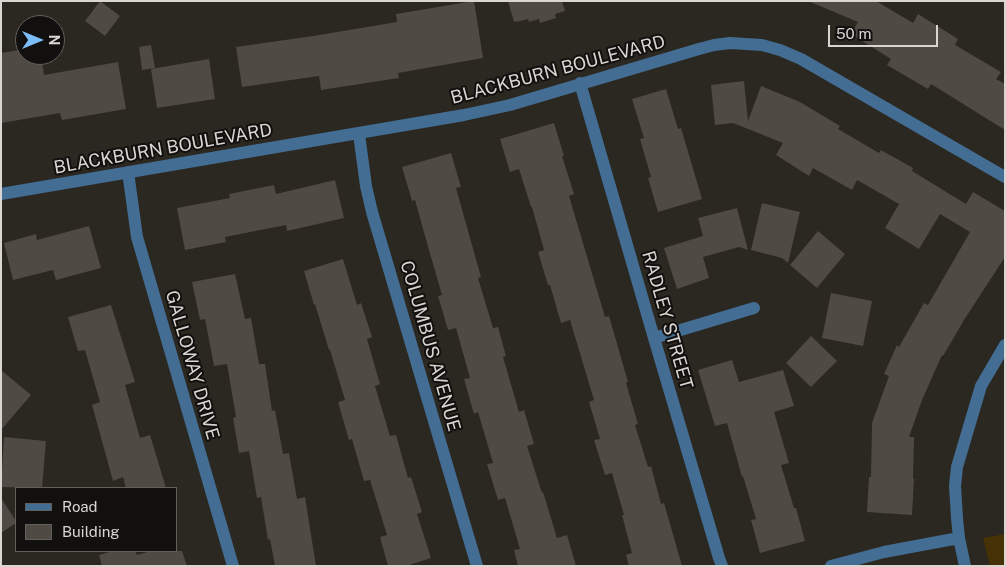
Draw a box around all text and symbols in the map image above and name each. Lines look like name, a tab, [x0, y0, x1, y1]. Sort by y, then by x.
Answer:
north arrow	[15, 15, 65, 65]
scale bar	[831, 15, 941, 47]
text: 50 m	[836, 25, 871, 42]
street label: BLACKBURN BOULEVARD	[448, 31, 668, 109]
text: N	[46, 35, 62, 45]
street label: BLACKBURN BOULEVARD	[52, 119, 274, 179]
street label: RADLEY STREET	[637, 248, 697, 392]
street label: COLUMBUS AVENUE	[395, 258, 465, 434]
street label: GALLOWAY DRIVE	[160, 288, 224, 442]
legend	[15, 487, 178, 552]
text: Road	[62, 498, 98, 515]
text: Building	[62, 523, 120, 540]

